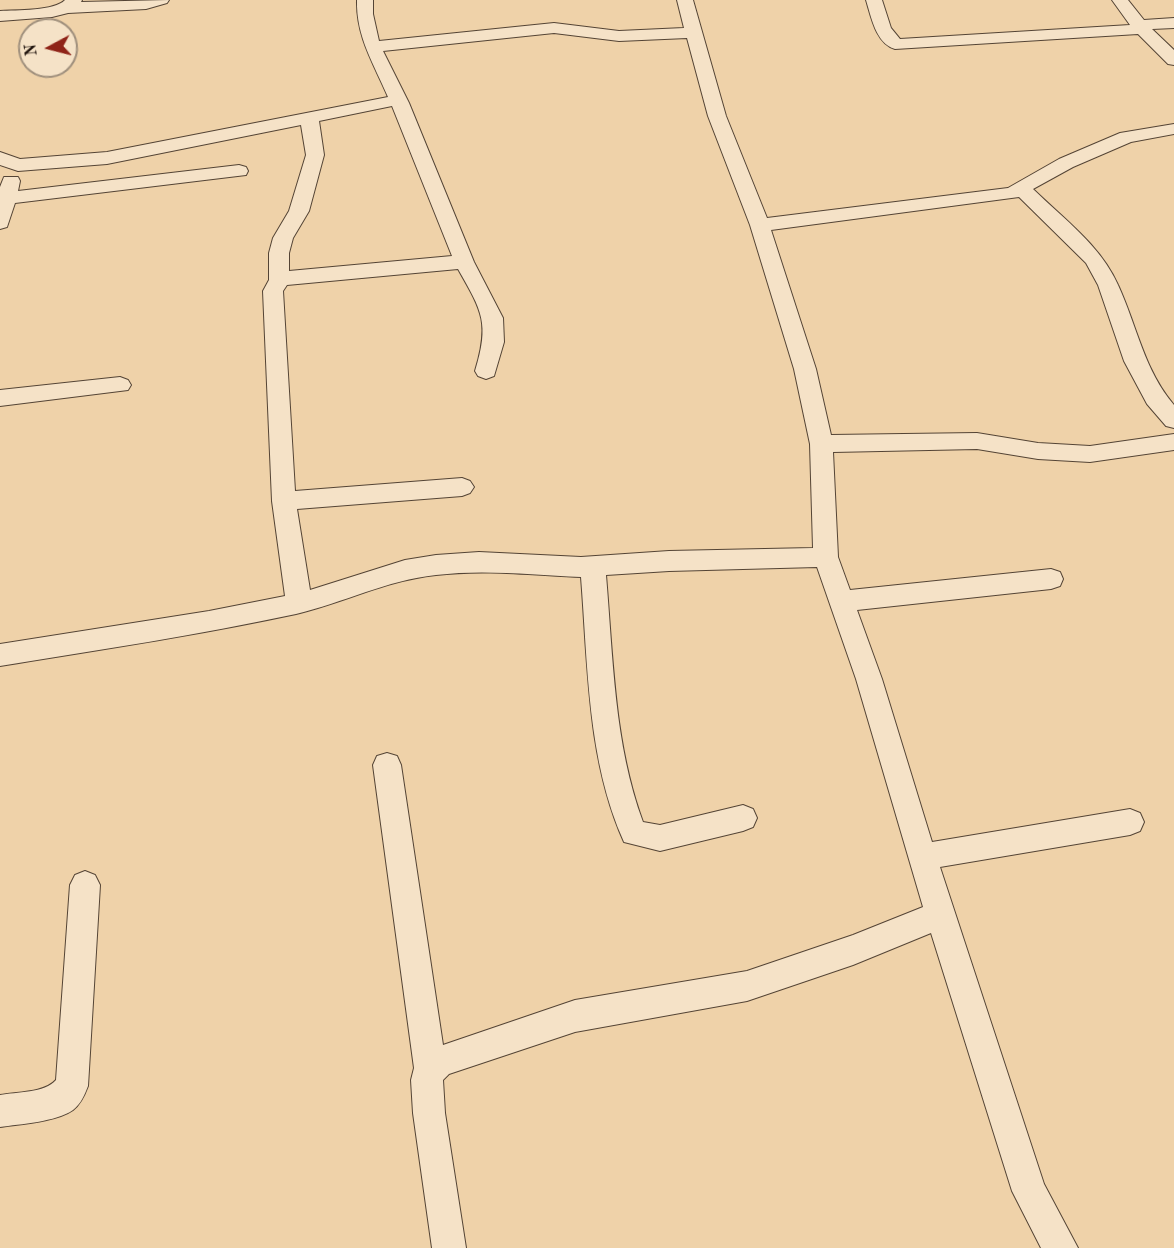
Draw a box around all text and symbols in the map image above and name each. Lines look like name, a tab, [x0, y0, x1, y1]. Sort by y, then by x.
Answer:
north arrow	[18, 18, 78, 78]
text: N	[23, 43, 41, 57]

